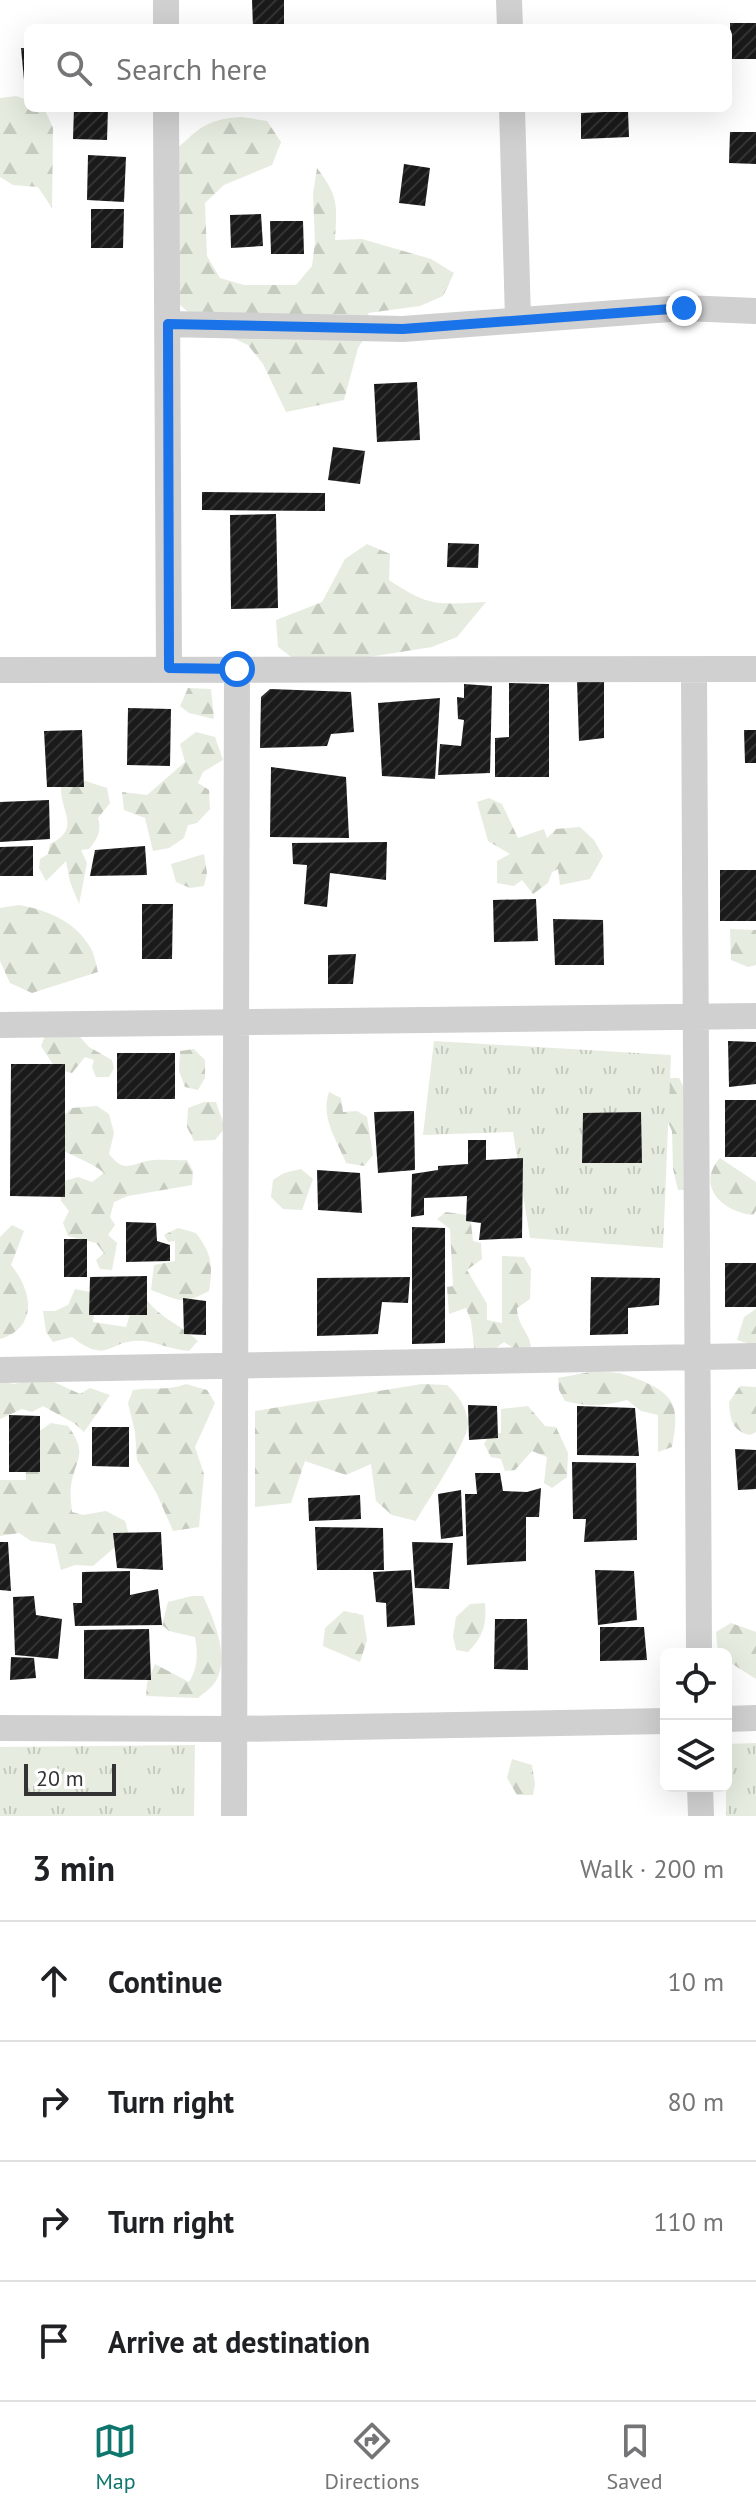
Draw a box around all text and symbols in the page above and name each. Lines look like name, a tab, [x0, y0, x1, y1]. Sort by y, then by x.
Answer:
search box	[24, 24, 732, 112]
icon: search	[52, 46, 96, 90]
text: Search here	[116, 49, 267, 88]
route end	[666, 290, 702, 326]
route start	[219, 651, 255, 687]
map controls	[660, 1648, 732, 1792]
button: locate	[660, 1648, 732, 1720]
button: layers	[660, 1720, 732, 1792]
scale bar	[24, 1760, 116, 1796]
text: 20 m	[36, 1764, 84, 1792]
text: 3 min	[32, 1846, 115, 1890]
text: Walk · 200 m	[580, 1852, 724, 1885]
icon: ahead	[32, 1959, 76, 2003]
text: Continue	[108, 1962, 222, 2001]
text: 10 m	[668, 1965, 724, 1998]
icon: right	[32, 2079, 76, 2123]
text: Turn right	[108, 2082, 234, 2121]
text: 80 m	[668, 2085, 724, 2118]
icon: right	[32, 2199, 76, 2243]
text: Turn right	[108, 2202, 234, 2241]
text: 110 m	[653, 2205, 724, 2238]
icon: arrive	[32, 2319, 76, 2363]
text: Arrive at destination	[108, 2322, 370, 2361]
tab: Map	[93, 2419, 137, 2495]
tab: Directions	[324, 2419, 420, 2495]
tab: Saved	[607, 2419, 662, 2495]

